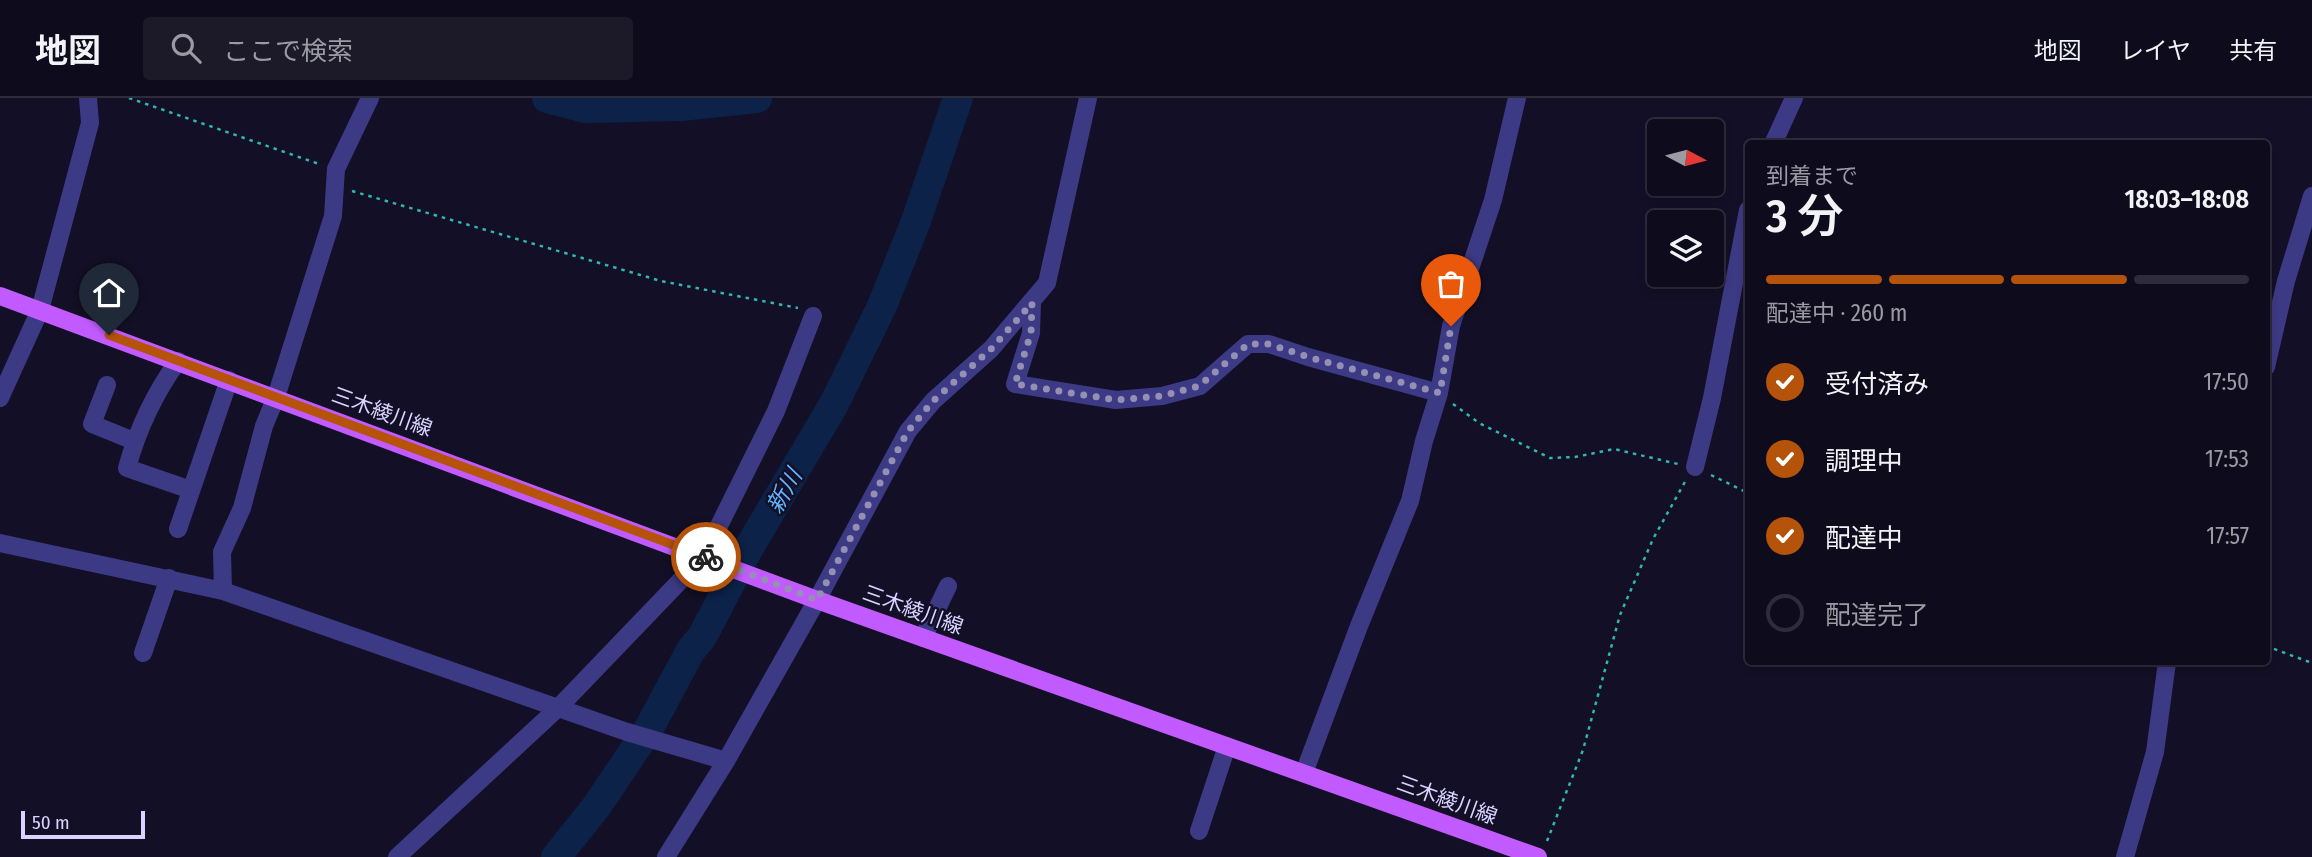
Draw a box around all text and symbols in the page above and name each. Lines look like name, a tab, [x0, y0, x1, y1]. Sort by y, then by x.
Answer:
search box	[143, 17, 633, 80]
icon: search	[167, 29, 205, 67]
text: 地図	[35, 31, 101, 71]
text: ここで検索	[223, 36, 353, 67]
text: 地図	[2034, 37, 2082, 65]
text: レイヤ	[2120, 37, 2191, 65]
text: 共有	[2229, 37, 2277, 65]
north arrow	[1647, 119, 1724, 196]
map controls	[1647, 119, 1724, 287]
text: 到着まで	[1766, 162, 1858, 190]
text: 18:03–18:08	[2124, 184, 2249, 215]
text: 3 分	[1766, 189, 1843, 244]
button: layers	[1647, 210, 1724, 287]
pin	[1421, 254, 1481, 326]
pin	[79, 263, 139, 335]
icon: bag	[1432, 265, 1470, 303]
icon: home	[90, 274, 128, 312]
text: 配達中 · 260 m	[1766, 299, 1907, 327]
icon: check	[1766, 363, 1804, 401]
text: 17:50	[2203, 368, 2249, 396]
text: 受付済み	[1825, 369, 1929, 400]
street label: 三木綾川線	[328, 382, 436, 442]
icon: check	[1766, 440, 1804, 478]
text: 17:53	[2205, 445, 2249, 473]
text: 調理中	[1825, 446, 1903, 477]
water label: 新川	[760, 461, 809, 518]
icon: check	[1766, 517, 1804, 555]
courier	[671, 522, 741, 592]
text: 17:57	[2206, 522, 2249, 550]
text: 配達中	[1825, 523, 1903, 554]
icon: bike	[687, 538, 725, 576]
street label: 三木綾川線	[859, 580, 967, 640]
text: 配達完了	[1825, 600, 1929, 631]
street label: 三木綾川線	[1393, 770, 1501, 830]
scale bar	[21, 808, 145, 840]
text: 50 m	[32, 811, 70, 834]

